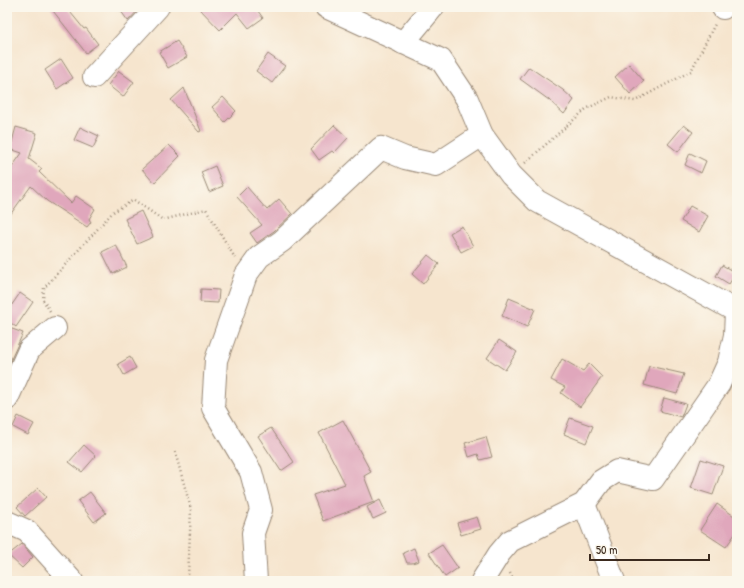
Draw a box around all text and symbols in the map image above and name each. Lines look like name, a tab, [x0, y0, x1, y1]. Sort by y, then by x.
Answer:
scale bar	[590, 536, 709, 562]
text: 50 m	[596, 541, 617, 558]

